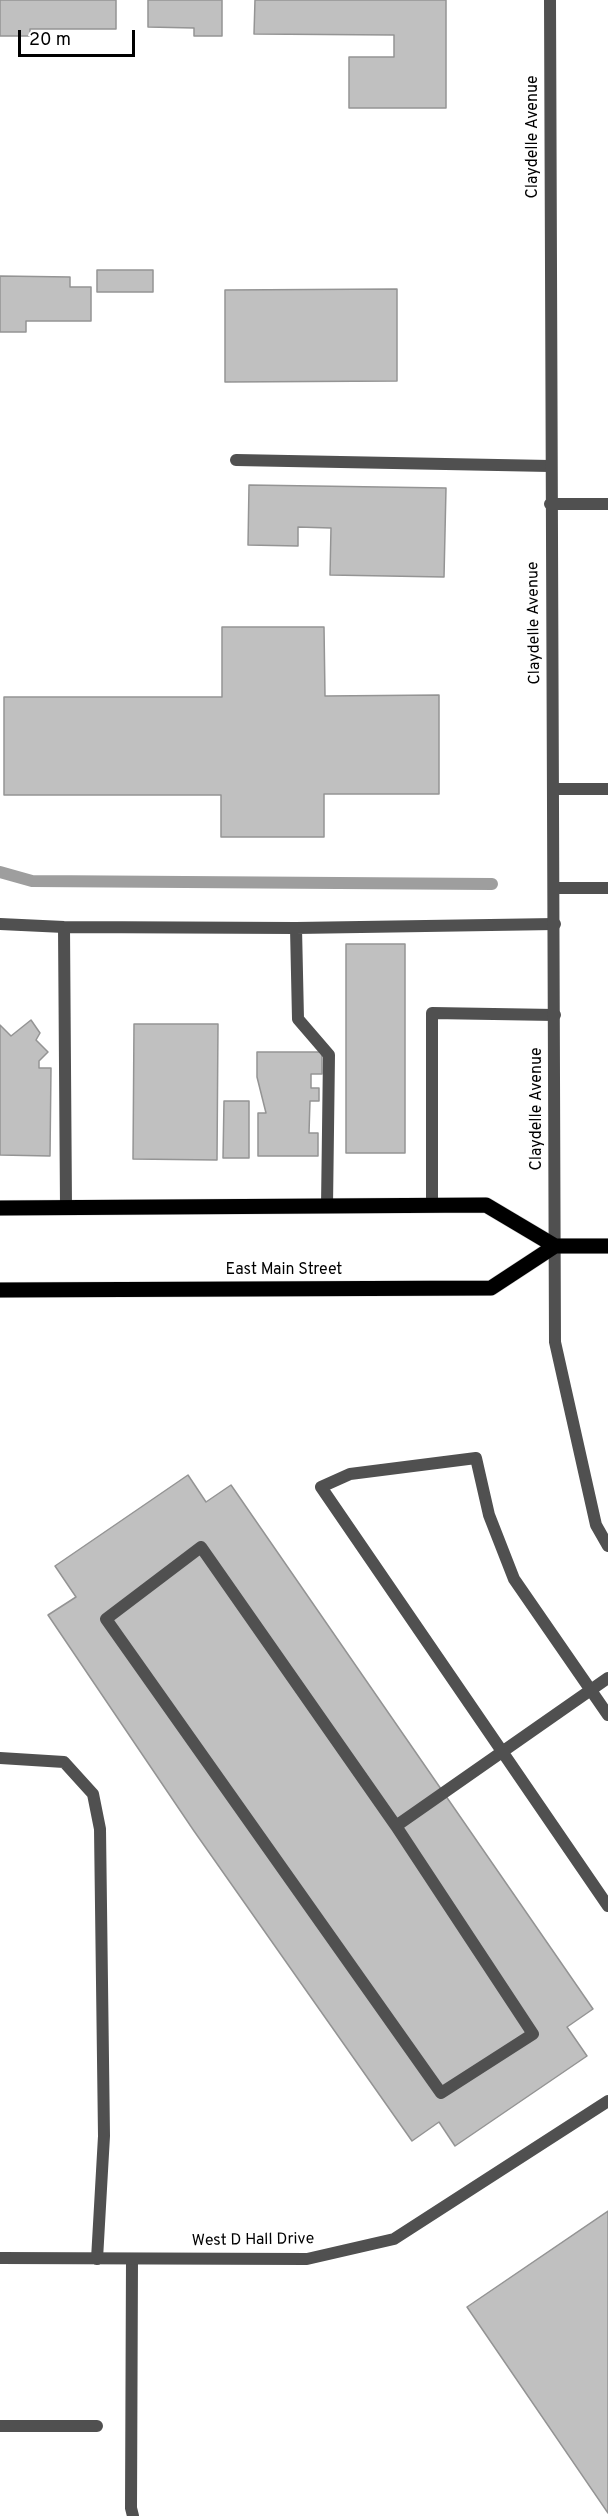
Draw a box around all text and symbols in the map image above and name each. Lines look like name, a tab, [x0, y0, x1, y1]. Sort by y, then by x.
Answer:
scale bar	[21, 18, 138, 56]
text: 20 m	[29, 29, 71, 52]
street label: Claydelle Avenue	[524, 75, 544, 199]
street label: Claydelle Avenue	[524, 561, 546, 685]
street label: Claydelle Avenue	[528, 1047, 548, 1171]
street label: East Main Street	[226, 1261, 342, 1281]
street label: West D Hall Drive	[192, 2230, 314, 2252]

